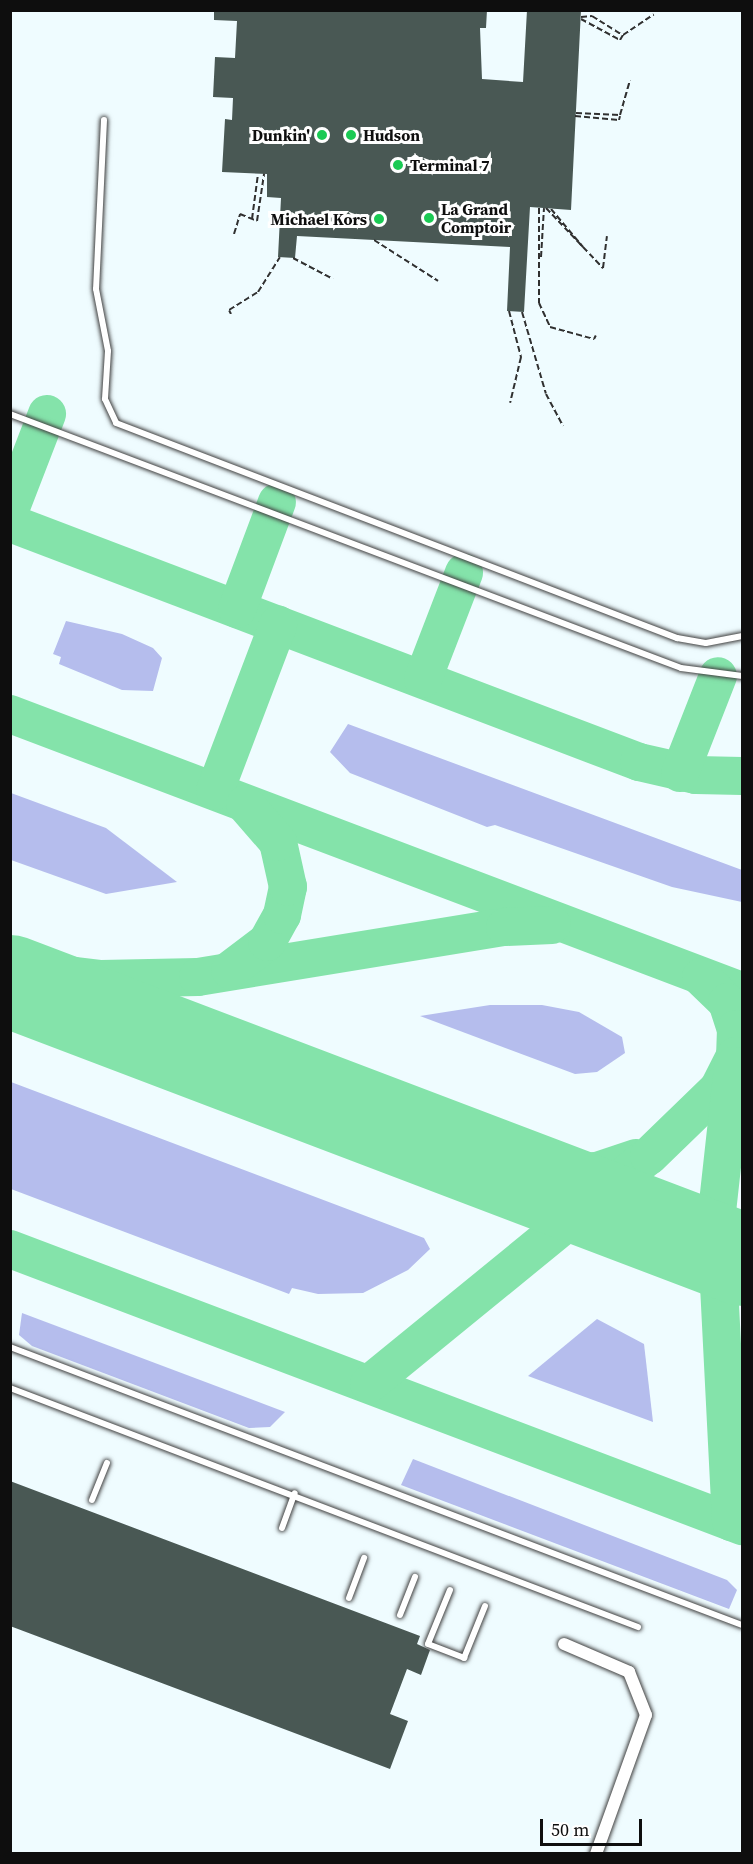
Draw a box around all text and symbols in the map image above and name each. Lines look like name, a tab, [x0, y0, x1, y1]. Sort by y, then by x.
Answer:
place label: Dunkin'	[252, 125, 310, 145]
place label: Hudson	[363, 125, 420, 145]
marker: Dunkin'	[315, 128, 329, 142]
marker: Hudson	[344, 128, 358, 142]
place label: Terminal 7	[410, 155, 490, 175]
marker: Terminal 7	[391, 158, 405, 172]
place label: La Grand Comptoir	[441, 199, 511, 237]
place label: Michael Kors	[271, 209, 367, 229]
marker: La Grand Comptoir	[422, 211, 436, 225]
marker: Michael Kors	[372, 212, 386, 226]
scale bar	[543, 1807, 645, 1845]
text: 50 m	[551, 1817, 589, 1842]

